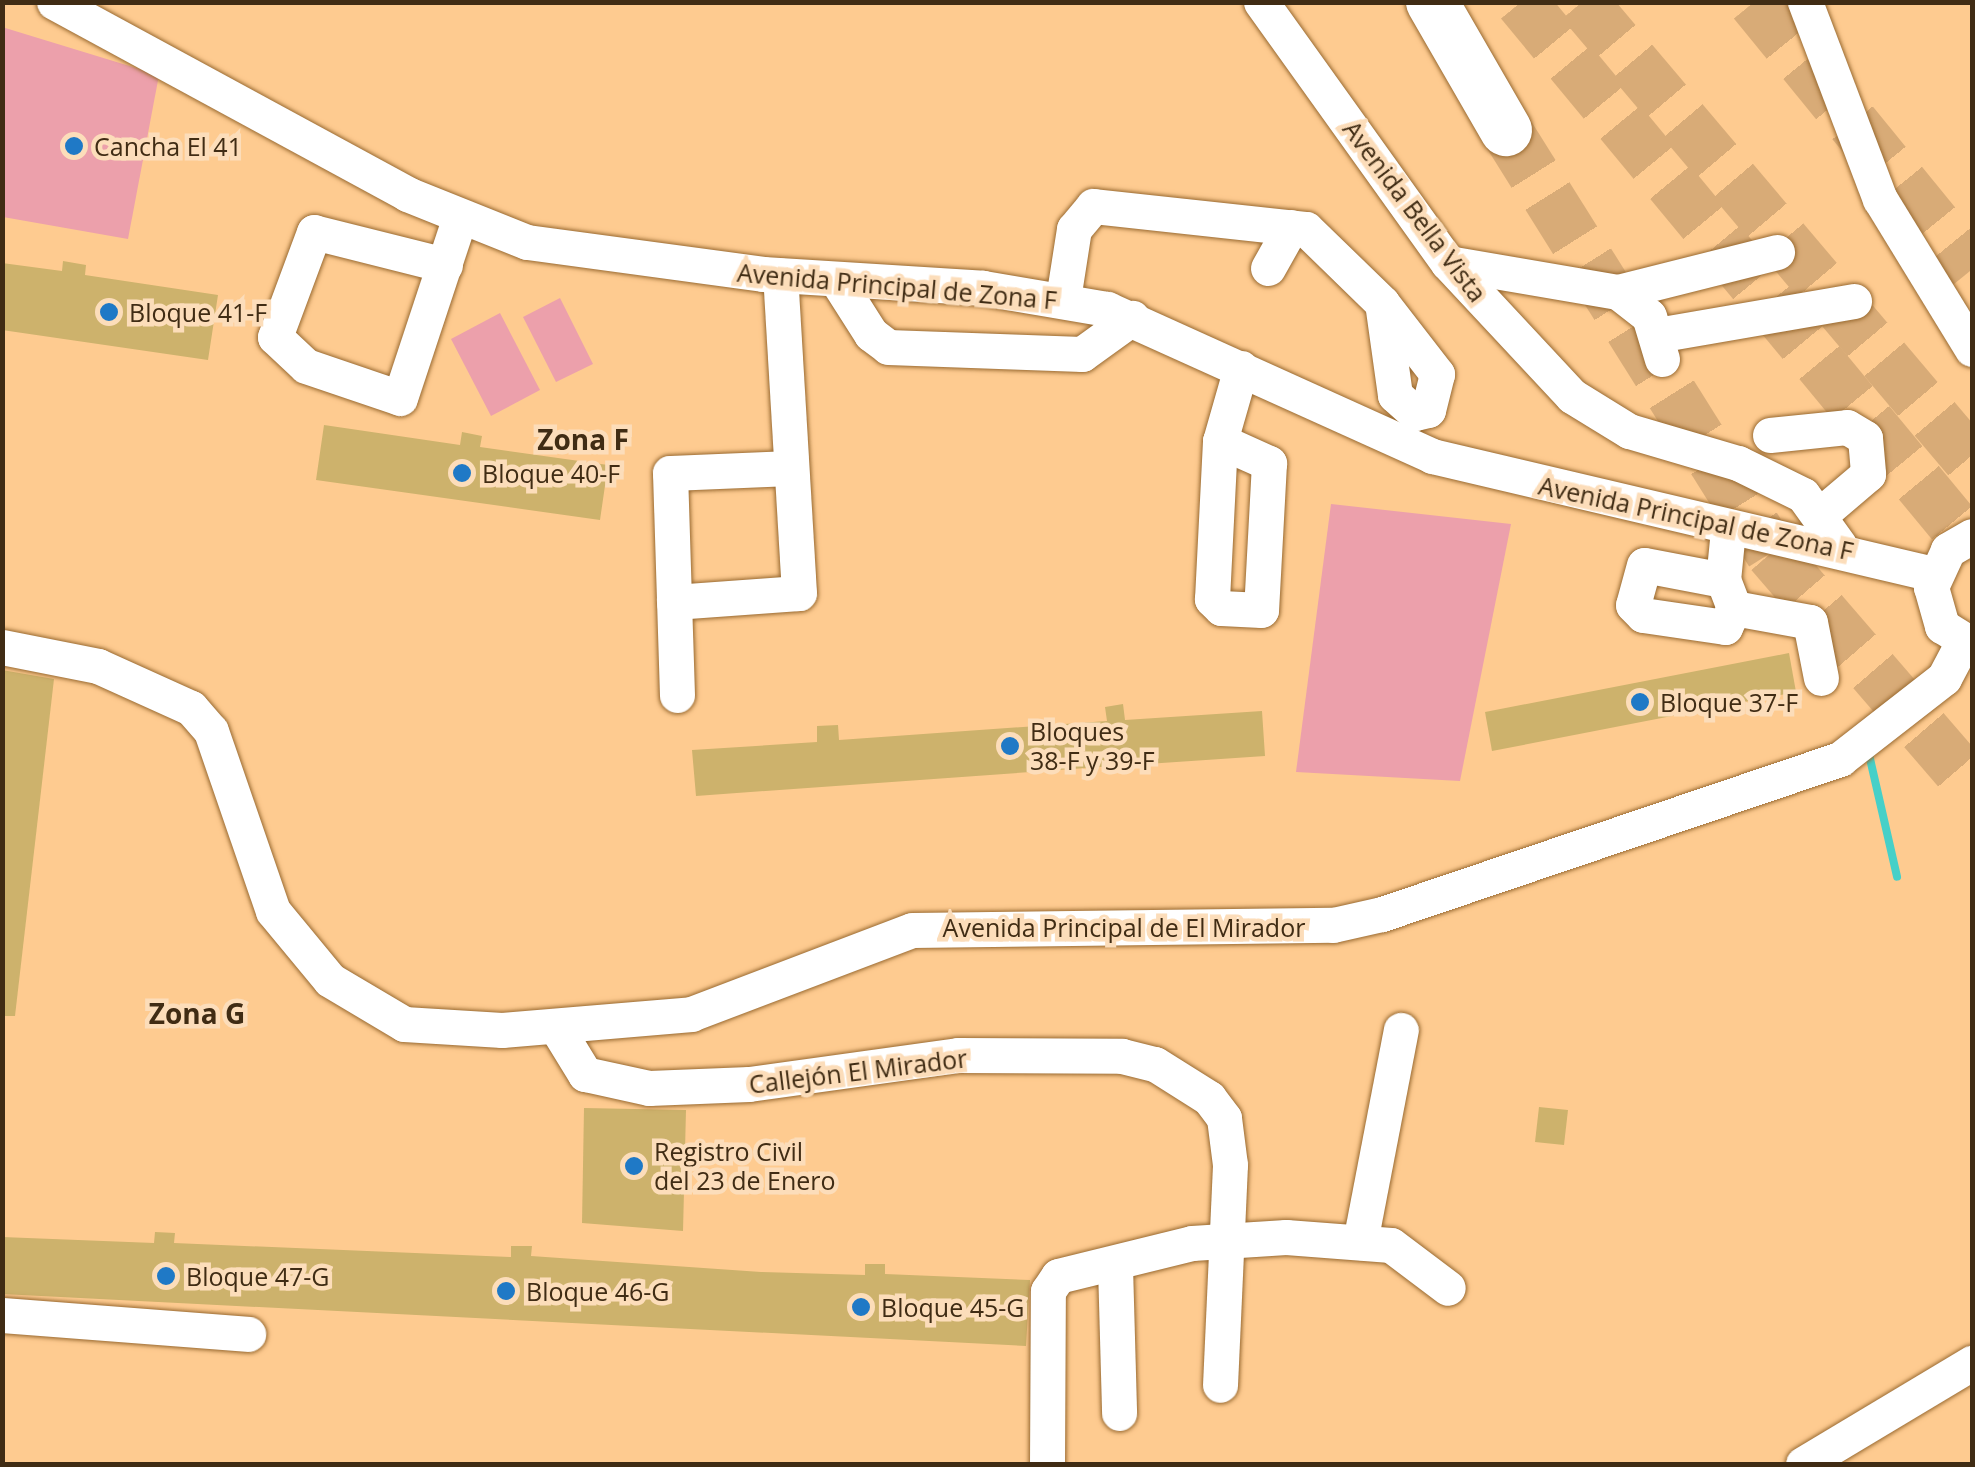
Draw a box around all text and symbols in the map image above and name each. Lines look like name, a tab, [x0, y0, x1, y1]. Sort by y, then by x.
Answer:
street label: Avenida Bella Vista	[1337, 115, 1493, 307]
place label: Cancha El 41	[94, 131, 242, 161]
marker: Cancha El 41	[63, 135, 85, 157]
street label: Avenida Principal de Zona F	[736, 257, 1058, 315]
place label: Bloque 41-F	[129, 297, 267, 327]
marker: Bloque 41-F	[98, 301, 120, 323]
district label: Zona F	[537, 422, 629, 456]
place label: Bloque 40-F	[482, 458, 620, 488]
marker: Bloque 40-F	[451, 462, 473, 484]
street label: Avenida Principal de Zona F	[1536, 470, 1856, 566]
place label: Bloque 37-F	[1660, 687, 1798, 717]
marker: Bloque 37-F	[1629, 691, 1651, 713]
place label: Bloques 38-F y 39-F	[1030, 717, 1155, 776]
marker: Bloques 38-F y 39-F	[999, 735, 1021, 757]
street label: Avenida Principal de El Mirador	[943, 912, 1305, 942]
district label: Zona G	[149, 996, 245, 1030]
street label: Callejón El Mirador	[747, 1043, 969, 1099]
place label: Registro Civil del 23 de Enero	[654, 1137, 836, 1196]
marker: Registro Civil del 23 de Enero	[623, 1155, 645, 1177]
place label: Bloque 47-G	[186, 1261, 329, 1291]
marker: Bloque 47-G	[155, 1265, 177, 1287]
place label: Bloque 46-G	[526, 1276, 669, 1306]
marker: Bloque 46-G	[495, 1280, 517, 1302]
place label: Bloque 45-G	[881, 1292, 1024, 1322]
marker: Bloque 45-G	[850, 1296, 872, 1318]

